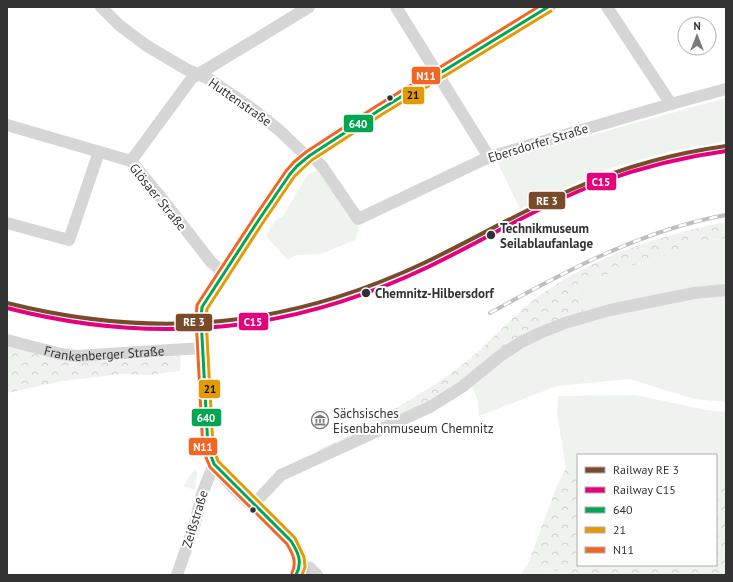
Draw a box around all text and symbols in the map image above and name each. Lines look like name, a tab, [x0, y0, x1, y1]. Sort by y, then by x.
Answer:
north arrow	[677, 16, 717, 56]
text: N	[693, 19, 701, 33]
line badge: N11	[411, 66, 441, 85]
text: N11	[416, 69, 436, 83]
street label: Huttenstraße	[205, 74, 275, 130]
line badge: 21	[402, 86, 425, 105]
text: 21	[407, 88, 419, 102]
unlabelled marker	[385, 93, 395, 103]
line badge: 640	[343, 114, 374, 133]
text: 640	[349, 117, 367, 131]
street label: Ebersdorfer Straße	[486, 120, 590, 166]
street label: Glösaer Straße	[126, 160, 190, 234]
line badge: C15	[586, 172, 617, 191]
text: C15	[592, 175, 610, 189]
line badge: RE 3	[528, 191, 566, 210]
text: RE 3	[536, 194, 558, 208]
place label: Technikmuseum Seilablaufanlage	[500, 220, 593, 252]
marker: Technikmuseum Seilablaufanlage	[485, 229, 497, 241]
place label: Chemnitz-Hilbersdorf	[375, 285, 495, 302]
marker: Chemnitz-Hilbersdorf	[360, 287, 372, 299]
line badge: C15	[238, 312, 269, 331]
line badge: RE 3	[175, 313, 213, 332]
text: RE 3	[183, 315, 205, 329]
text: C15	[244, 315, 262, 329]
street label: Frankenberger Straße	[42, 341, 165, 365]
line badge: 21	[198, 379, 221, 399]
text: 21	[204, 382, 216, 396]
place label: Sächsisches Eisenbahnmuseum Chemnitz	[333, 405, 494, 437]
line badge: 640	[191, 408, 222, 427]
museum icon: Sächsisches Eisenbahnmuseum Chemnitz	[310, 410, 330, 430]
text: 640	[197, 411, 215, 425]
line badge: N11	[188, 437, 218, 456]
text: N11	[193, 440, 213, 454]
legend	[577, 454, 717, 566]
text: Railway RE 3	[613, 462, 679, 477]
text: Railway C15	[613, 482, 676, 497]
street label: Zeißstraße	[178, 488, 212, 550]
text: 640	[613, 502, 633, 517]
unlabelled marker	[248, 505, 258, 515]
text: 21	[613, 522, 626, 537]
text: N11	[613, 542, 634, 557]

